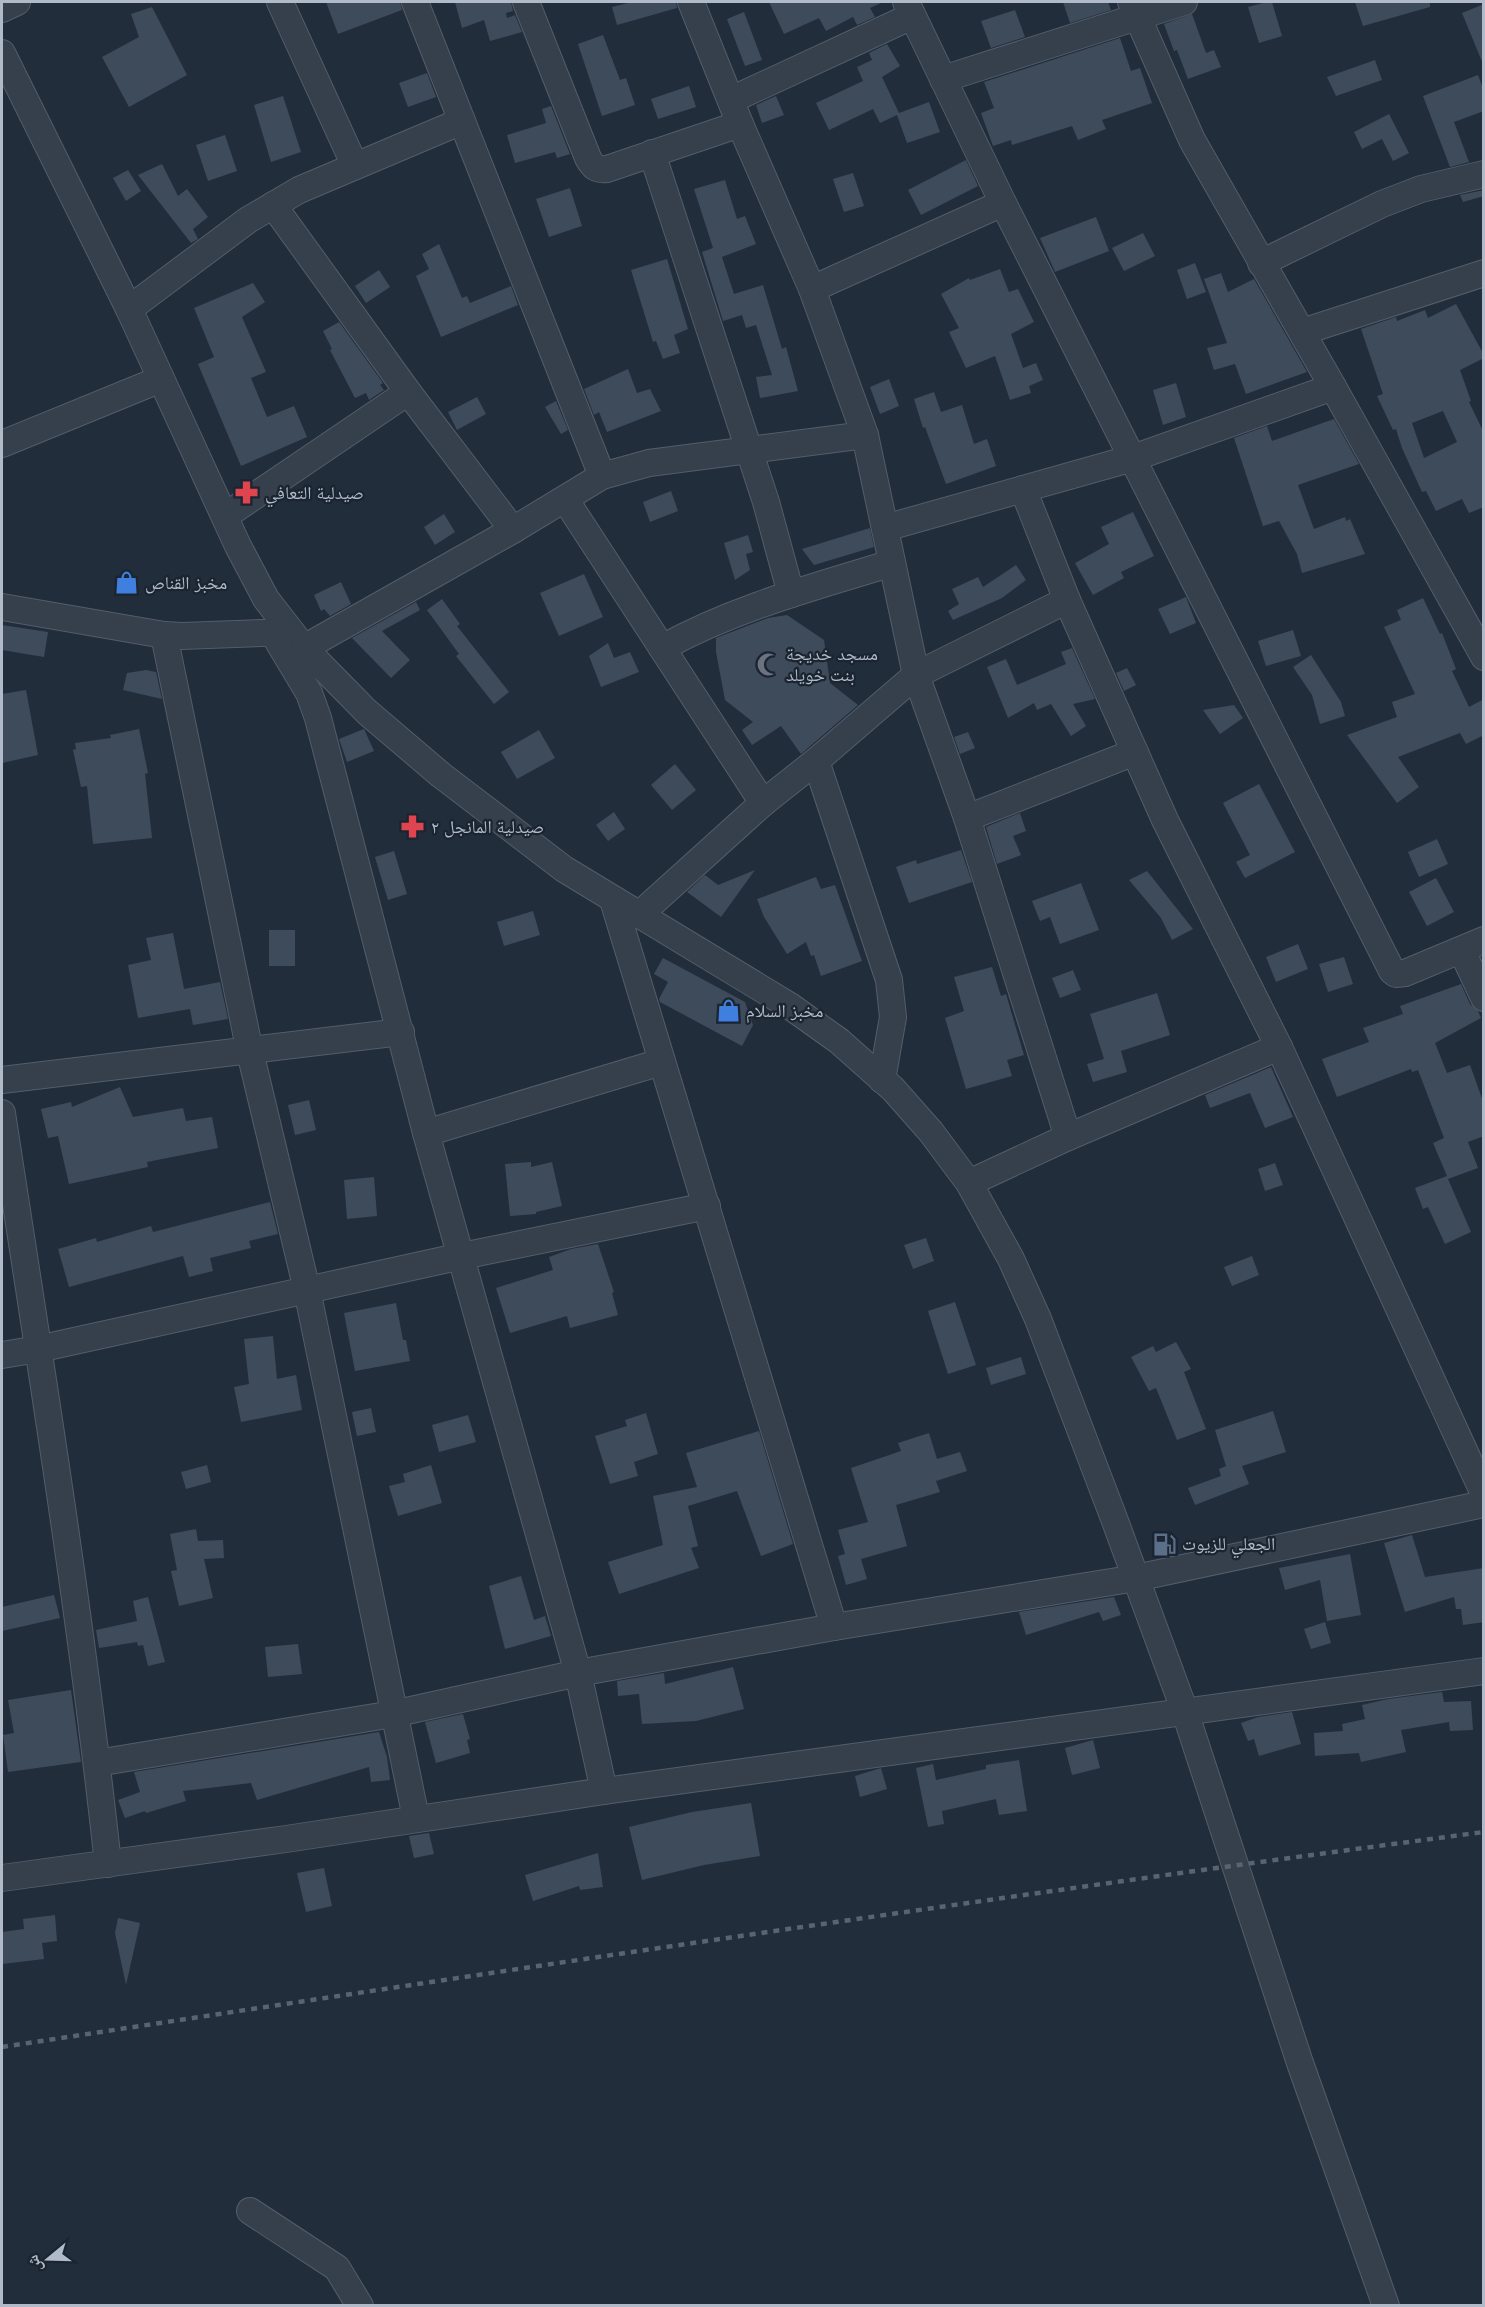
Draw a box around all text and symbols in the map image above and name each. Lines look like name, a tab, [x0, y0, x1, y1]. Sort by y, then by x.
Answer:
pharmacy icon: صيدلية التعافي	[234, 480, 260, 506]
place label: صيدلية التعافي	[265, 481, 364, 508]
shop icon: مخبز القناص	[114, 570, 140, 596]
place label: مخبز القناص	[145, 571, 227, 594]
place label: مسجد خديجة بنت خويلد	[786, 642, 878, 686]
mosque icon: مسجد خديجة بنت خويلد	[755, 651, 781, 677]
pharmacy icon: صيدلية المانجل ٢	[400, 814, 426, 840]
place label: صيدلية المانجل ٢	[431, 815, 544, 838]
shop icon: مخبز السلام	[715, 998, 741, 1024]
place label: مخبز السلام	[746, 999, 823, 1023]
fuel station icon: الجعلي للزيوت	[1151, 1531, 1177, 1557]
place label: الجعلي للزيوت	[1182, 1532, 1275, 1559]
north arrow	[18, 2229, 78, 2289]
text: ش	[22, 2253, 46, 2275]

